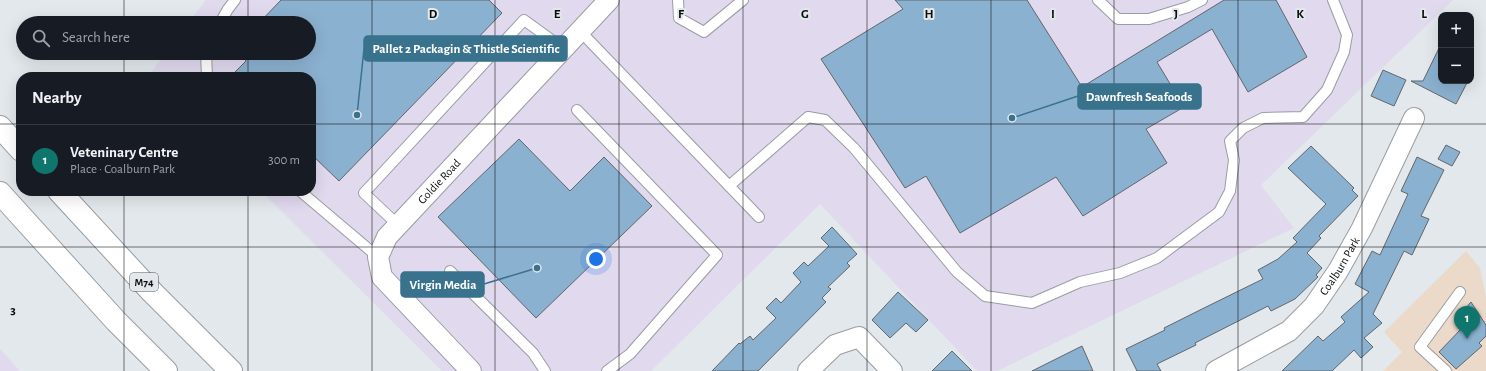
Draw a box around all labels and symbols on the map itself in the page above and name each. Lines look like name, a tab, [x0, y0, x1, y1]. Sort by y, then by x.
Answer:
text: D	[429, 8, 438, 21]
text: E	[554, 8, 561, 21]
text: F	[678, 8, 685, 21]
text: G	[801, 8, 809, 21]
text: H	[924, 8, 934, 21]
text: I	[1051, 8, 1055, 21]
text: J	[1174, 8, 1178, 21]
text: K	[1296, 8, 1304, 21]
text: L	[1421, 8, 1427, 21]
callout: Pallet 2 Packagin & Thistle Scientific	[364, 36, 567, 61]
text: Pallet 2 Packagin & Thistle Scientific	[372, 43, 560, 56]
callout: Dawnfresh Seafoods	[1078, 84, 1201, 109]
text: Dawnfresh Seafoods	[1086, 91, 1192, 104]
street label: Goldie Road	[415, 157, 463, 206]
street label: Coalburn Park	[1317, 235, 1362, 297]
your location	[586, 249, 606, 269]
callout: Virgin Media	[401, 272, 484, 297]
road number: M74	[130, 273, 158, 291]
text: Virgin Media	[409, 279, 477, 292]
text: 3	[10, 304, 16, 317]
pin: 1	[1454, 306, 1480, 339]

